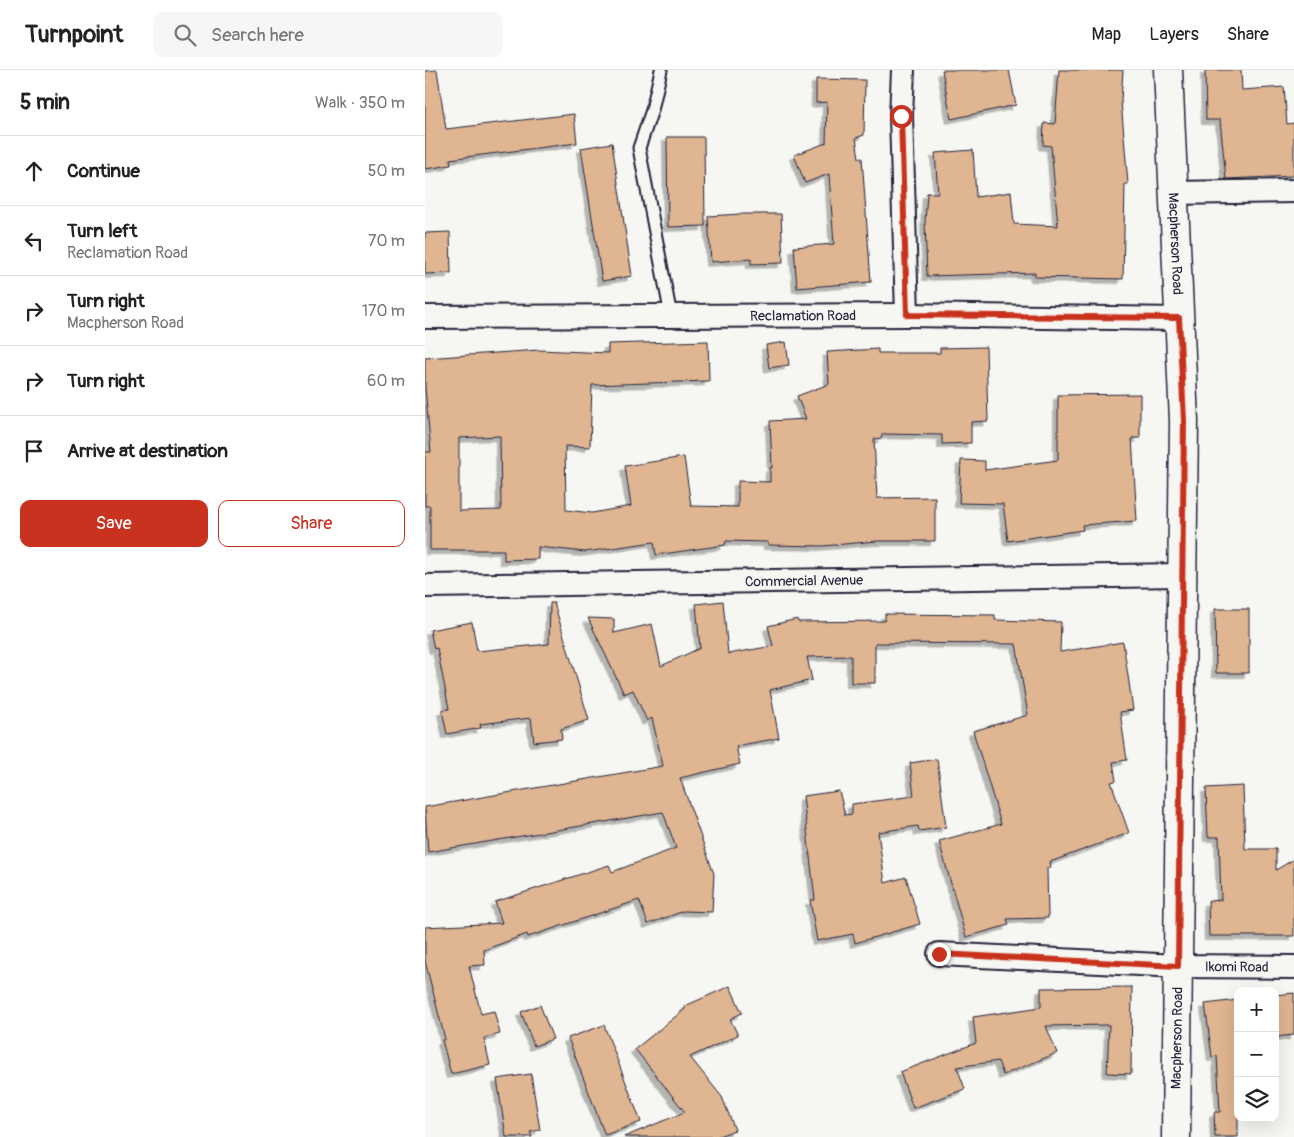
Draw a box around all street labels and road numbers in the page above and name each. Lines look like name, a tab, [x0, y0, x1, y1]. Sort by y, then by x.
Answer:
street label: Macpherson Road	[1165, 192, 1187, 296]
street label: Reclamation Road	[750, 307, 856, 324]
street label: Commercial Avenue	[745, 571, 863, 590]
street label: Ikomi Road	[1205, 958, 1269, 975]
street label: Macpherson Road	[1168, 987, 1186, 1089]

